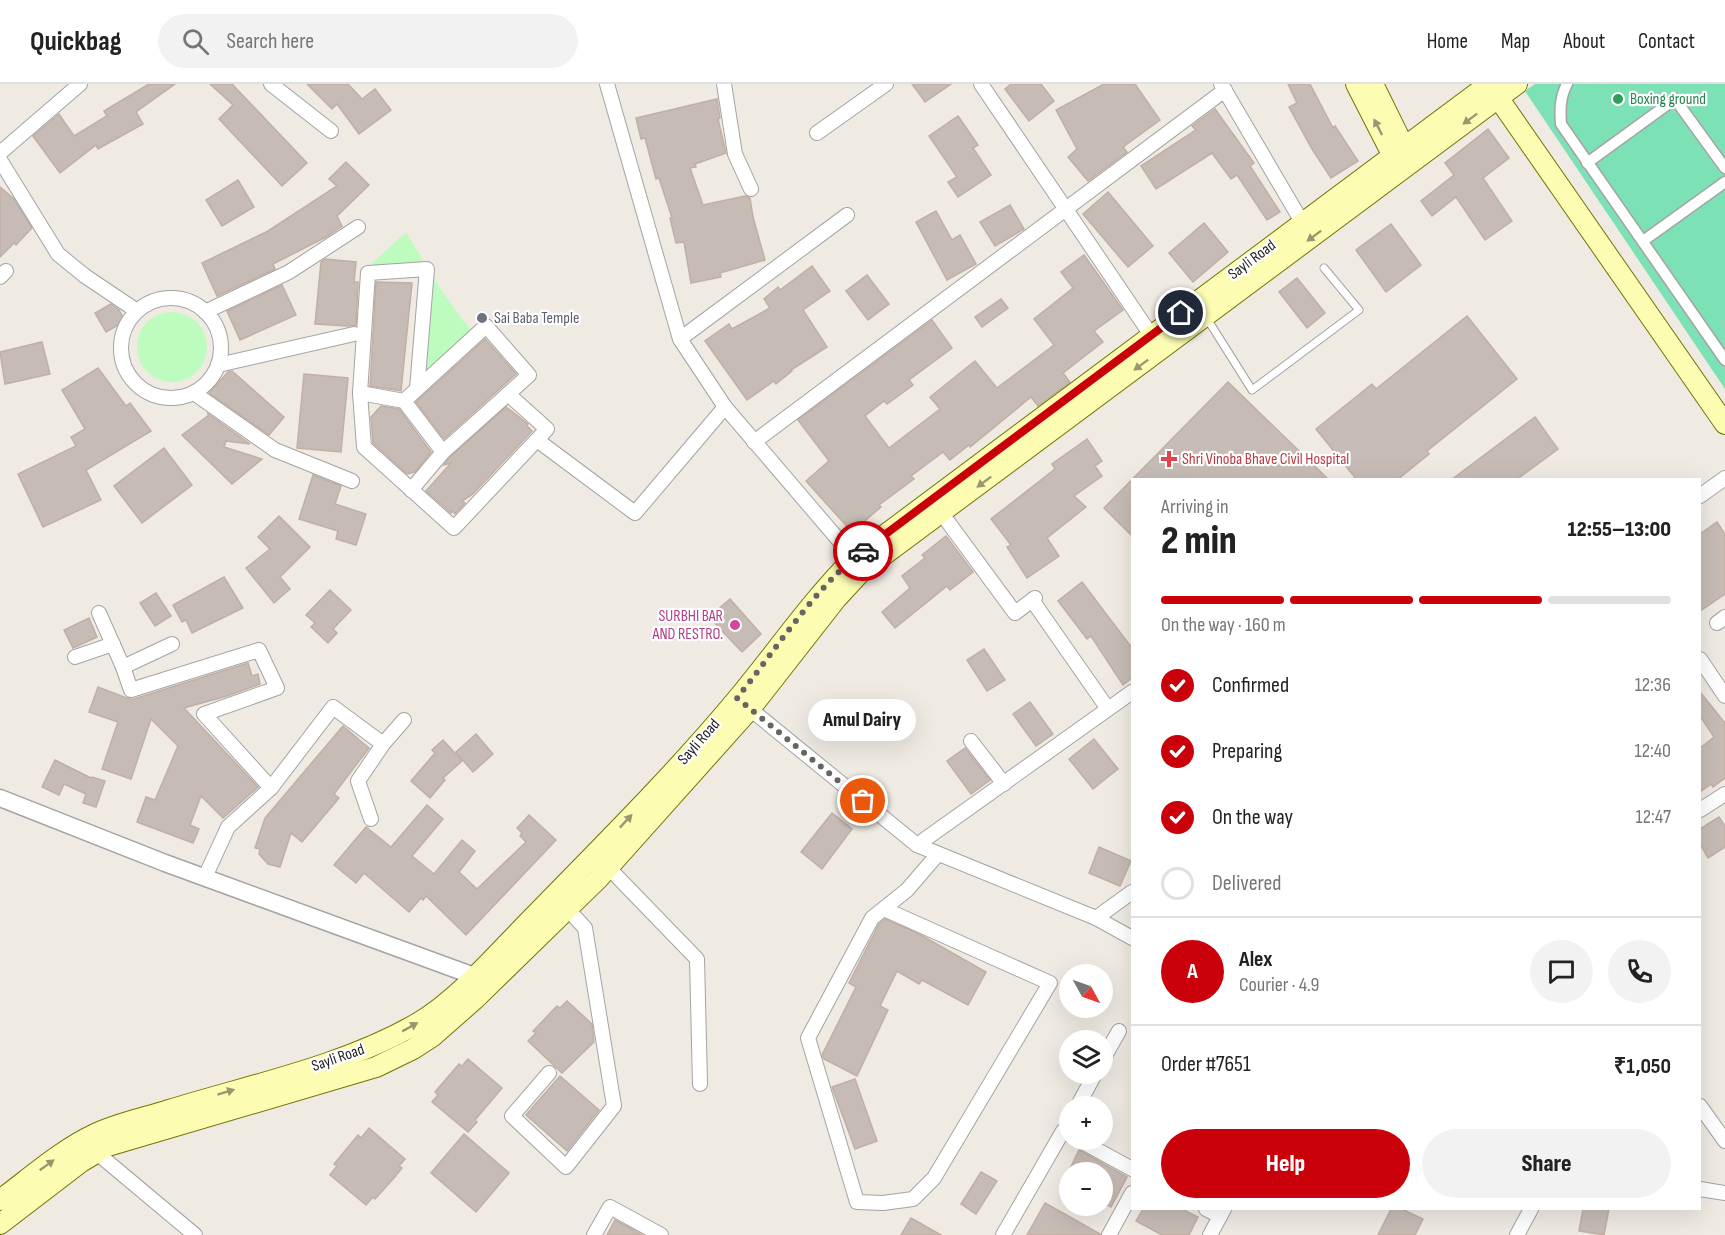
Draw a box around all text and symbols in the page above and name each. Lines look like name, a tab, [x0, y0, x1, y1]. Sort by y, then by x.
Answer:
search box	[158, 14, 578, 68]
text: Quickbag	[30, 25, 122, 58]
icon: search	[179, 25, 212, 58]
text: Search here	[227, 28, 314, 55]
text: Home	[1427, 29, 1468, 54]
text: Map	[1501, 29, 1530, 54]
text: About	[1563, 29, 1605, 54]
text: Contact	[1638, 29, 1695, 54]
place label: Boxing ground	[1630, 90, 1706, 109]
marker: Boxing ground	[1611, 92, 1625, 106]
one-way arrow	[1462, 113, 1478, 126]
one-way arrow	[1373, 119, 1383, 136]
one-way arrow	[1306, 230, 1322, 242]
street label: Sayli Road	[1224, 236, 1280, 284]
pin	[1155, 287, 1206, 338]
icon: home	[1164, 296, 1197, 329]
place label: Sai Baba Temple	[494, 309, 579, 328]
marker: Sai Baba Temple	[475, 311, 489, 325]
one-way arrow	[1133, 359, 1149, 371]
marker: Shri Vinoba Bhave Civil Hospital	[1160, 450, 1178, 468]
place label: Shri Vinoba Bhave Civil Hospital	[1182, 450, 1349, 469]
one-way arrow	[977, 475, 992, 487]
text: Arriving in	[1161, 495, 1229, 519]
text: 12:55–13:00	[1568, 516, 1671, 543]
text: 2 min	[1161, 518, 1237, 565]
courier	[833, 521, 893, 581]
icon: car	[847, 535, 880, 568]
place label: SURBHI BAR AND RESTRO.	[652, 607, 723, 644]
text: On the way · 160 m	[1161, 613, 1286, 637]
marker: SURBHI BAR AND RESTRO.	[728, 618, 742, 632]
icon: check	[1161, 669, 1194, 702]
text: Confirmed	[1212, 672, 1289, 699]
text: 12:36	[1635, 673, 1671, 697]
callout: Amul Dairy	[809, 699, 917, 741]
text: Amul Dairy	[823, 708, 901, 732]
street label: Sayli Road	[674, 715, 724, 769]
icon: check	[1161, 735, 1194, 768]
text: Preparing	[1212, 738, 1282, 765]
text: 12:40	[1634, 739, 1671, 763]
pin	[837, 775, 888, 826]
icon: bag	[846, 784, 879, 817]
icon: check	[1161, 801, 1194, 834]
text: On the way	[1212, 804, 1293, 831]
text: 12:47	[1636, 805, 1671, 829]
one-way arrow	[619, 815, 633, 829]
text: Delivered	[1212, 870, 1281, 897]
button: chat	[1530, 940, 1593, 1003]
button: phone	[1608, 940, 1671, 1003]
text: Alex	[1239, 946, 1272, 973]
text: A	[1187, 958, 1198, 985]
north arrow	[1059, 964, 1113, 1018]
map controls	[1059, 964, 1113, 1216]
text: Courier · 4.9	[1239, 973, 1319, 997]
one-way arrow	[401, 1022, 418, 1032]
button: layers	[1059, 1030, 1113, 1084]
street label: Sayli Road	[309, 1040, 367, 1076]
text: Order #7651	[1161, 1051, 1251, 1078]
text: ₹1,050	[1614, 1053, 1671, 1080]
one-way arrow	[217, 1087, 235, 1096]
button: +	[1059, 1096, 1113, 1150]
button: Help	[1161, 1129, 1410, 1198]
button: Share	[1422, 1129, 1671, 1198]
one-way arrow	[39, 1159, 55, 1171]
button: −	[1059, 1162, 1113, 1216]

